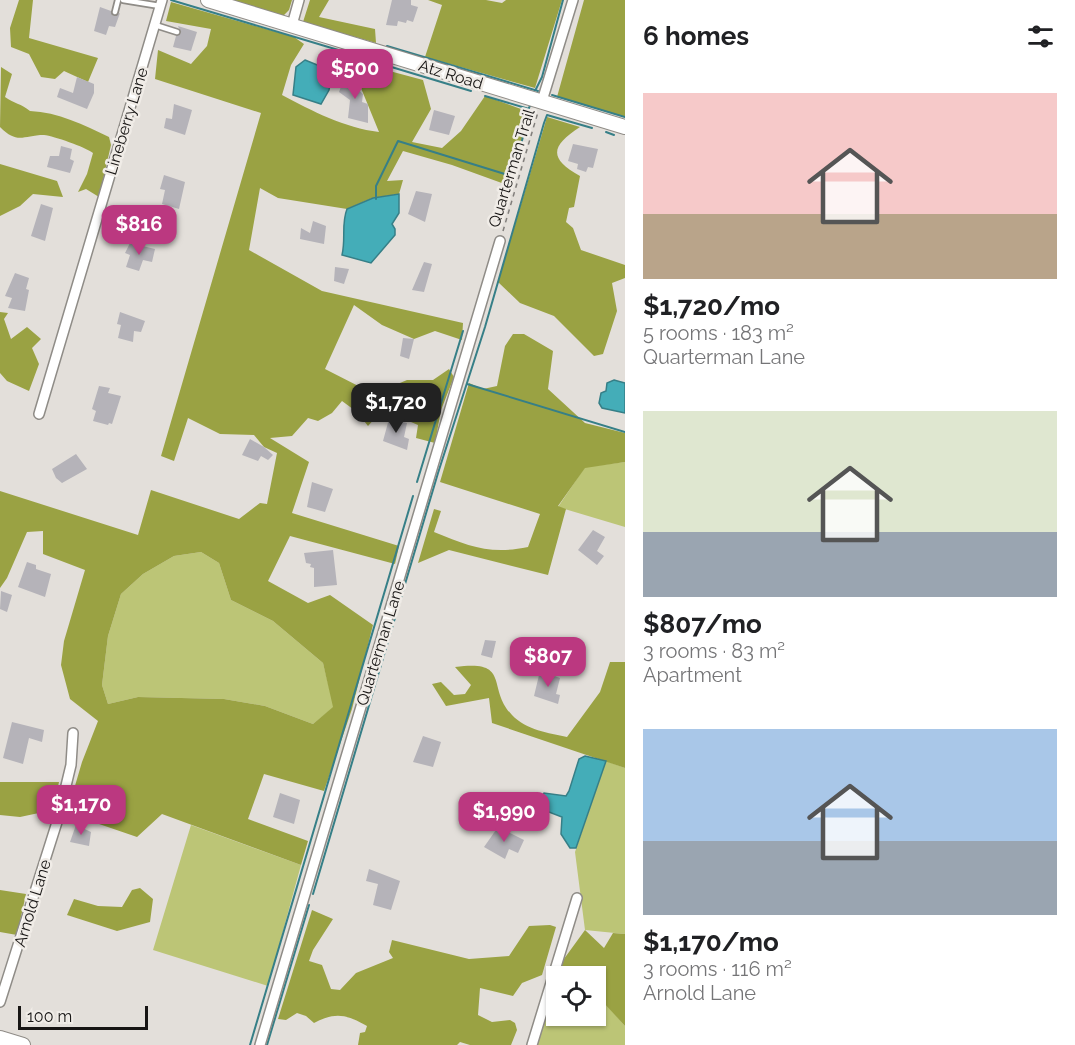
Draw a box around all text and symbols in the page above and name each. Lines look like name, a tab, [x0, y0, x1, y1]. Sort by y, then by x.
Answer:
icon: filters	[1024, 20, 1057, 53]
text: 6 homes	[643, 21, 749, 51]
pin: $500	[319, 49, 391, 100]
text: $500	[331, 56, 379, 80]
street label: Atz Road	[416, 56, 485, 93]
street label: Lineberry Lane	[101, 65, 152, 177]
street label: Quarterman Trail	[484, 106, 539, 230]
icon: home	[796, 132, 904, 240]
pin: $816	[103, 205, 175, 256]
text: $816	[116, 212, 162, 236]
text: $1,720/mo	[643, 291, 780, 321]
text: 5 rooms · 183 m²	[643, 321, 794, 345]
text: Quarterman Lane	[643, 345, 805, 369]
pin: $1,720	[347, 383, 445, 434]
text: $1,720	[365, 390, 427, 414]
icon: home	[796, 450, 904, 558]
street label: Quarterman Lane	[352, 578, 409, 708]
text: $807/mo	[643, 609, 762, 639]
pin: $807	[512, 637, 584, 688]
text: 3 rooms · 83 m²	[643, 639, 785, 663]
text: $807	[524, 644, 572, 668]
text: Apartment	[643, 663, 742, 687]
icon: home	[796, 768, 904, 876]
pin: $1,170	[32, 785, 130, 836]
text: $1,170	[51, 792, 111, 816]
pin: $1,990	[455, 792, 553, 843]
text: $1,990	[472, 799, 536, 823]
street label: Arnold Lane	[10, 857, 55, 949]
text: $1,170/mo	[643, 927, 779, 957]
text: 3 rooms · 116 m²	[643, 957, 792, 981]
map controls	[546, 966, 606, 1026]
button: locate	[546, 966, 606, 1026]
text: Arnold Lane	[643, 981, 756, 1005]
scale bar	[18, 1003, 148, 1030]
text: 100 m	[27, 1007, 72, 1026]

